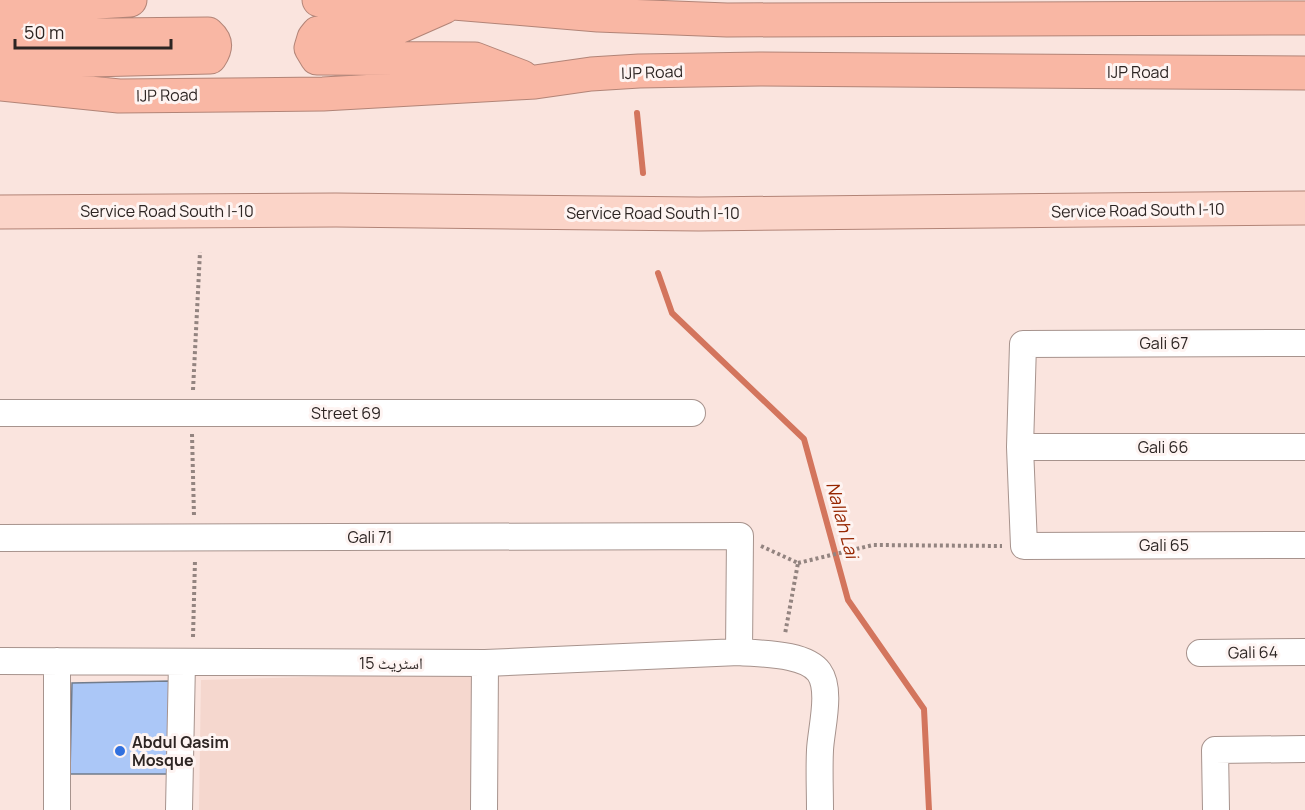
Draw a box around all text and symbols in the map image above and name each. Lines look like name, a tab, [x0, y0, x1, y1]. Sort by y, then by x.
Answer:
scale bar	[15, 12, 171, 50]
text: 50 m	[24, 20, 64, 44]
street label: IJP Road	[621, 60, 683, 84]
street label: IJP Road	[1107, 61, 1169, 83]
street label: IJP Road	[136, 83, 198, 107]
street label: Service Road South I-10	[1051, 197, 1225, 223]
street label: Service Road South I-10	[80, 200, 254, 222]
street label: Service Road South I-10	[566, 202, 740, 224]
street label: Gali 67	[1140, 332, 1188, 354]
street label: Street 69	[311, 402, 381, 424]
street label: Gali 66	[1138, 436, 1188, 458]
water label: Nallah Lai	[821, 479, 865, 563]
street label: Gali 71	[347, 526, 393, 548]
street label: Gali 65	[1139, 534, 1189, 556]
street label: Gali 64	[1228, 641, 1278, 663]
street label: اسٹریٹ 15	[359, 652, 423, 674]
place label: Abdul Qasim Mosque	[132, 731, 229, 771]
marker: Abdul Qasim Mosque	[113, 744, 127, 758]

